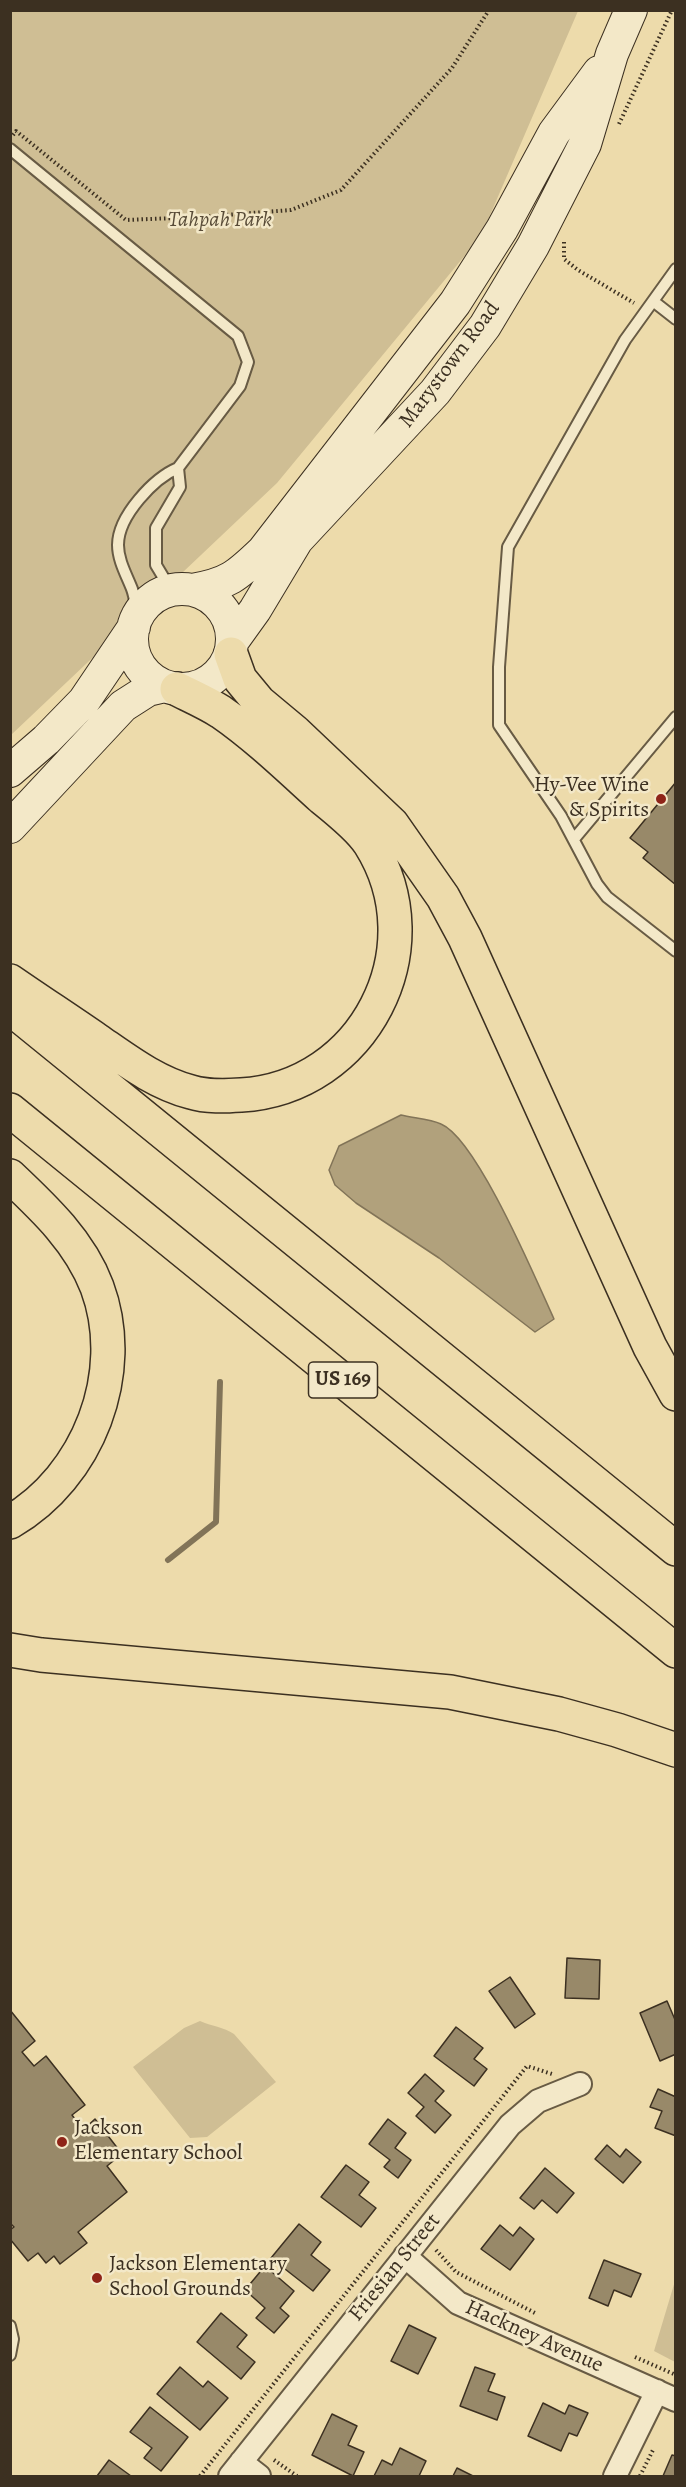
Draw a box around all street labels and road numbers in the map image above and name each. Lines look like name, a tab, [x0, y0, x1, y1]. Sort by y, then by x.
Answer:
street label: Marystown Road	[394, 296, 506, 434]
road number: US 169	[308, 1362, 378, 1398]
street label: Friesian Street	[343, 2209, 447, 2327]
street label: Hackney Avenue	[461, 2295, 607, 2379]

